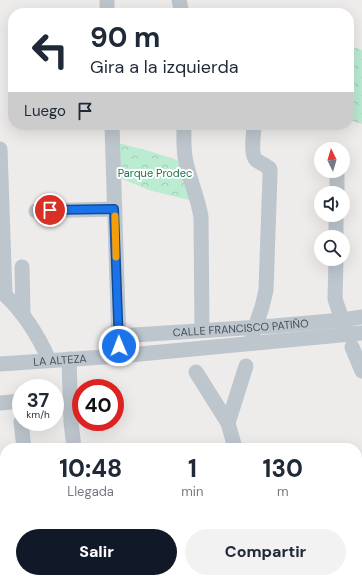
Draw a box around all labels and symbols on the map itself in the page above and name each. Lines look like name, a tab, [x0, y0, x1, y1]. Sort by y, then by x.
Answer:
north arrow	[314, 142, 350, 178]
park label: Parque Prodec	[118, 166, 192, 180]
pin	[33, 193, 67, 227]
street label: CALLE FRANCISCO PATIÑO	[172, 316, 309, 339]
position arrow	[98, 325, 140, 367]
street label: LA ALTEZA	[33, 351, 87, 369]
speed limit sign: 40	[72, 379, 124, 431]

